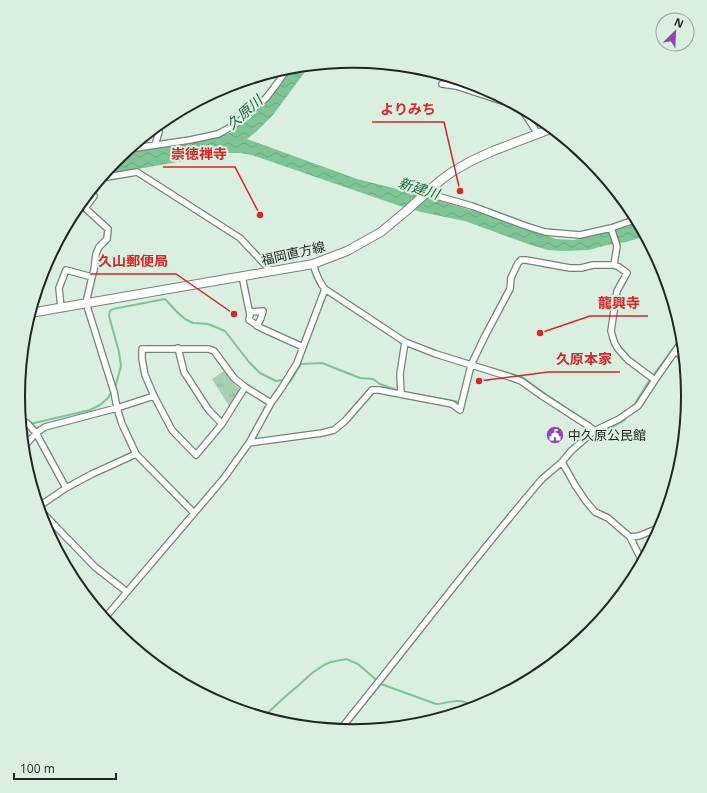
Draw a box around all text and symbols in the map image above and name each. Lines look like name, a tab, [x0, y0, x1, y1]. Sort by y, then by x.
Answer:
north arrow	[655, 12, 695, 52]
text: N	[672, 14, 686, 31]
water label: 久原川	[222, 90, 267, 133]
callout: よりみち	[372, 96, 444, 122]
text: よりみち	[380, 99, 436, 118]
callout: 崇徳禅寺	[163, 141, 235, 167]
text: 崇徳禅寺	[171, 144, 227, 163]
water label: 新建川	[396, 173, 444, 204]
street label: 福岡直方線	[259, 237, 327, 269]
callout: 久山郵便局	[90, 248, 176, 274]
text: 久山郵便局	[98, 251, 168, 270]
callout: 龍興寺	[590, 290, 648, 316]
text: 龍興寺	[598, 293, 640, 312]
callout: 久原本家	[548, 346, 620, 372]
text: 久原本家	[556, 349, 612, 368]
public building icon: 中久原公民館	[545, 425, 565, 445]
place label: 中久原公民館	[568, 426, 646, 444]
scale bar	[14, 755, 116, 781]
text: 100 m	[20, 760, 55, 777]

